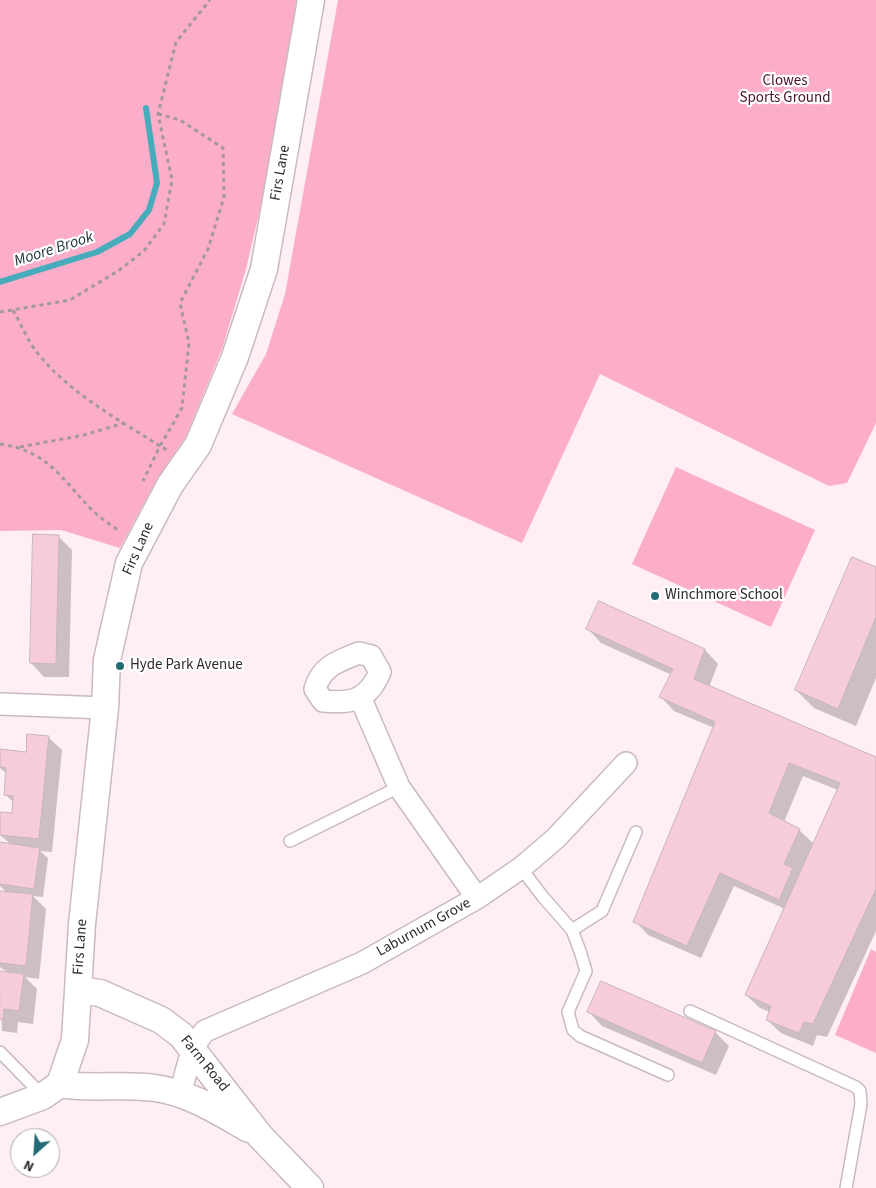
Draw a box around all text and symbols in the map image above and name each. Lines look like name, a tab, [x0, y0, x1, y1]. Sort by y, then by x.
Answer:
park label: Clowes Sports Ground	[739, 73, 831, 108]
street label: Firs Lane	[267, 144, 295, 202]
water label: Moore Brook	[12, 228, 96, 272]
street label: Firs Lane	[119, 520, 159, 578]
place label: Winchmore School	[665, 587, 783, 605]
marker: Winchmore School	[649, 590, 661, 602]
place label: Hyde Park Avenue	[130, 657, 243, 675]
marker: Hyde Park Avenue	[114, 660, 126, 672]
street label: Laburnum Grove	[374, 895, 474, 961]
street label: Firs Lane	[70, 918, 92, 976]
street label: Farm Road	[176, 1032, 232, 1096]
north arrow	[10, 1128, 60, 1178]
text: N	[20, 1155, 37, 1177]

